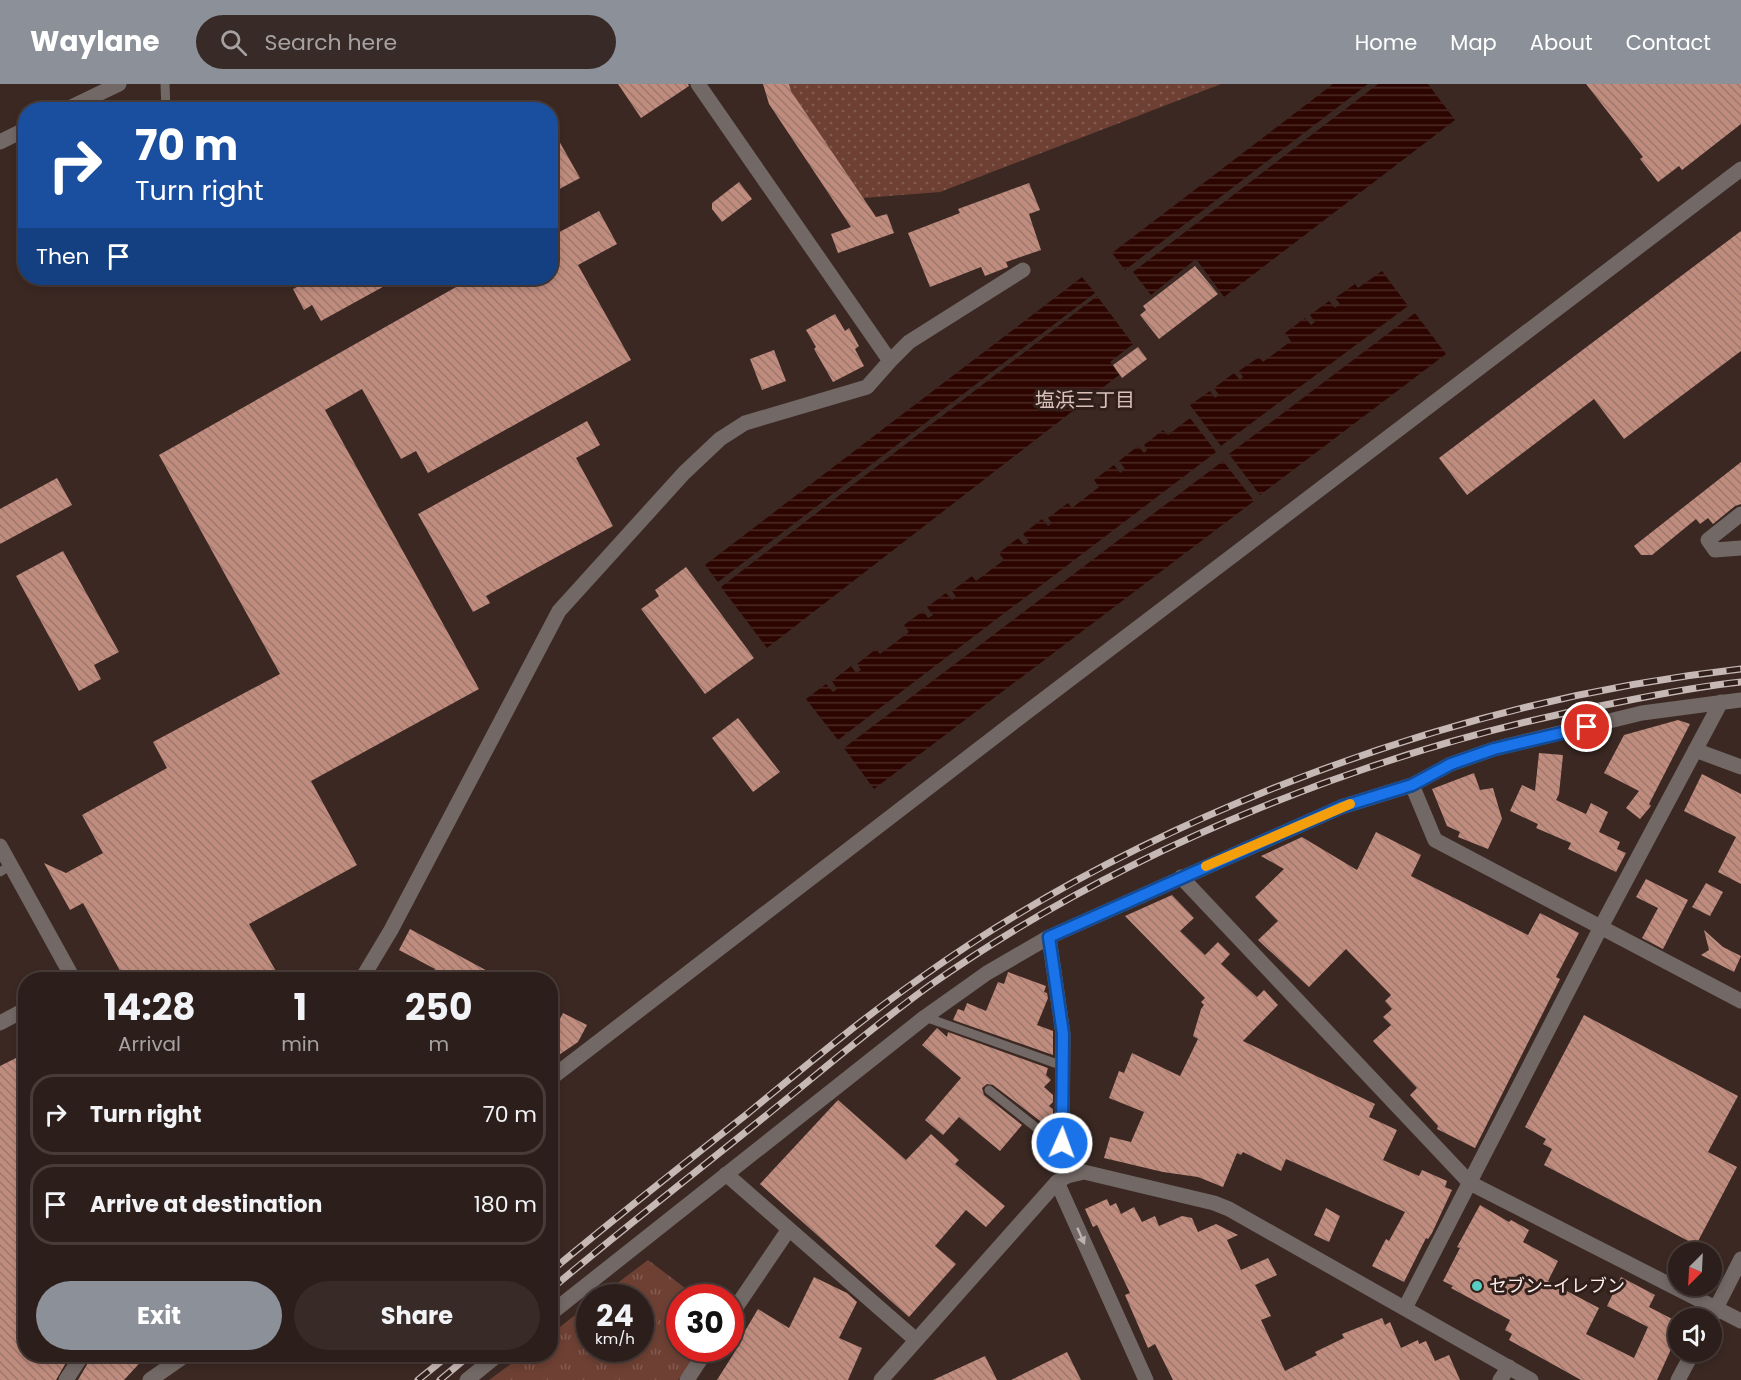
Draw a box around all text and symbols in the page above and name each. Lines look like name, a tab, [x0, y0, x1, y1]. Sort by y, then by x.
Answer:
search box	[196, 15, 616, 69]
text: Waylane	[30, 22, 160, 61]
icon: search	[217, 26, 250, 59]
text: Search here	[265, 27, 397, 58]
text: Home	[1355, 28, 1417, 57]
text: Map	[1450, 28, 1497, 57]
text: About	[1530, 28, 1593, 57]
text: Contact	[1626, 28, 1711, 57]
text: 70 m	[135, 116, 238, 175]
icon: right	[36, 126, 114, 204]
text: Turn right	[135, 172, 264, 209]
icon: arrive	[102, 240, 135, 273]
text: Then	[36, 241, 90, 272]
district label: 塩浜三丁目	[1035, 386, 1135, 414]
pin	[1561, 701, 1612, 752]
icon: arrive	[1570, 710, 1603, 743]
text: 14:28	[104, 982, 196, 1033]
text: 1	[294, 982, 307, 1033]
text: 250	[405, 982, 472, 1033]
text: Arrival	[118, 1030, 181, 1058]
text: min	[281, 1030, 319, 1058]
text: m	[428, 1030, 449, 1058]
icon: right	[39, 1098, 72, 1131]
text: Turn right	[90, 1099, 201, 1130]
text: 70 m	[483, 1099, 537, 1130]
position arrow	[1030, 1111, 1094, 1175]
icon: arrive	[39, 1188, 72, 1221]
text: Arrive at destination	[90, 1189, 322, 1220]
text: 180 m	[474, 1189, 537, 1220]
one-way arrow	[1076, 1227, 1086, 1245]
north arrow	[1668, 1242, 1722, 1296]
map controls	[1668, 1242, 1722, 1362]
place label: セブン-イレブン	[1489, 1273, 1625, 1298]
marker: セブン-イレブン	[1470, 1279, 1484, 1293]
button: Exit	[36, 1281, 282, 1350]
button: Share	[294, 1281, 540, 1350]
speed limit sign: 30	[666, 1284, 744, 1362]
text: 24	[596, 1294, 634, 1337]
button: sound	[1668, 1308, 1722, 1362]
text: km/h	[595, 1328, 635, 1349]

